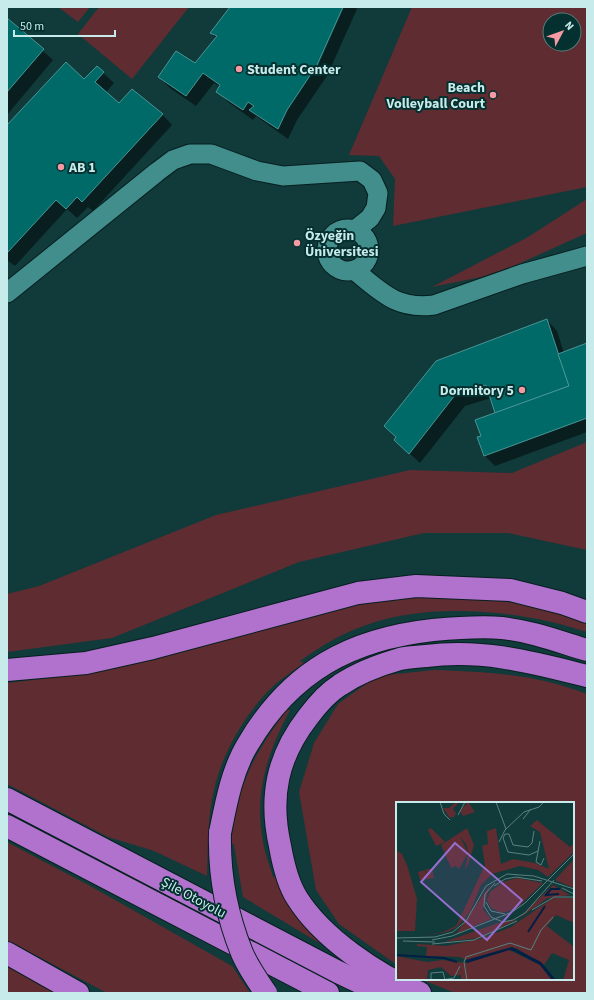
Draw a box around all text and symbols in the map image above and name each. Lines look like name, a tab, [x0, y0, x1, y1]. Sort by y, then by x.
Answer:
scale bar	[14, 12, 115, 38]
north arrow	[542, 12, 582, 52]
text: 50 m	[20, 18, 44, 35]
text: N	[561, 18, 577, 33]
place label: Student Center	[247, 60, 341, 80]
marker: Student Center	[234, 64, 244, 74]
place label: Beach Volleyball Court	[385, 78, 486, 114]
marker: Beach Volleyball Court	[488, 90, 498, 100]
place label: AB 1	[68, 158, 96, 178]
marker: AB 1	[56, 162, 66, 172]
place label: Özyeğin Üniversitesi	[305, 226, 379, 262]
marker: Özyeğin Üniversitesi	[292, 238, 302, 248]
place label: Dormitory 5	[440, 381, 514, 401]
marker: Dormitory 5	[517, 385, 527, 395]
inset map	[396, 802, 574, 980]
street label: Şile Otoyolu	[158, 872, 230, 923]

